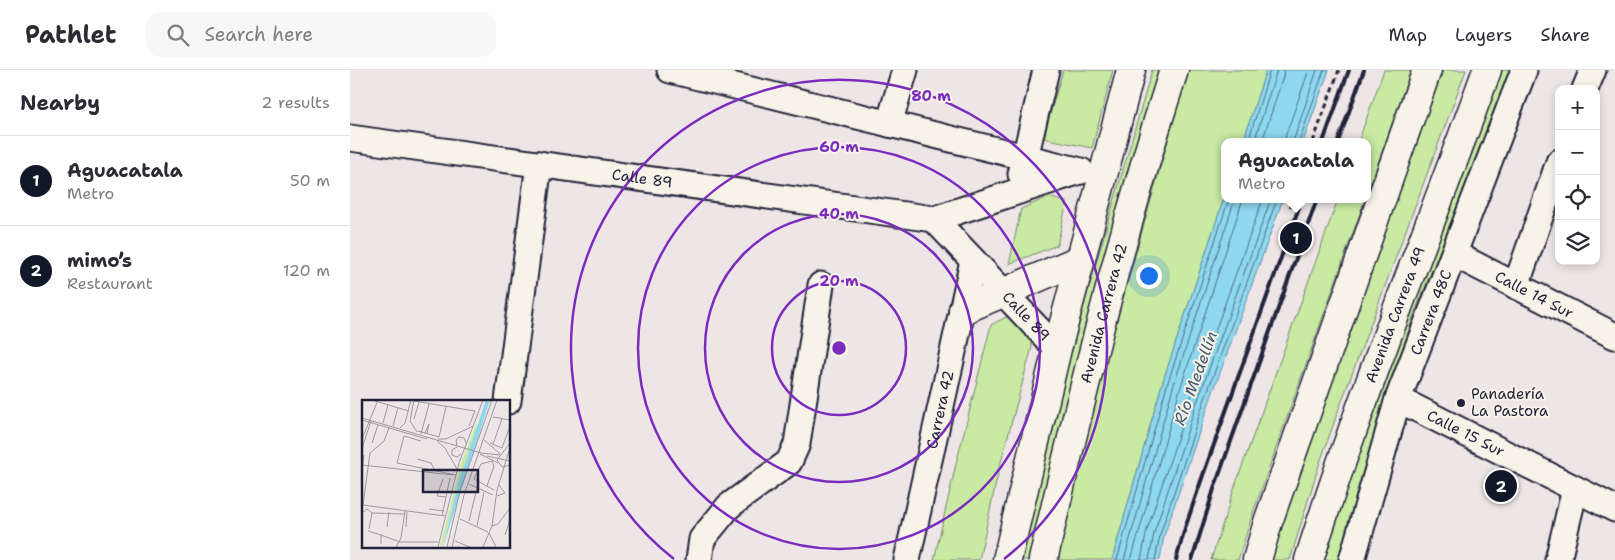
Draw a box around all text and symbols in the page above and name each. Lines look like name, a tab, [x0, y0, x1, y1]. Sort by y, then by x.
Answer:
search box	[146, 12, 496, 57]
text: Pathlet	[25, 19, 116, 51]
icon: search	[164, 21, 192, 49]
text: Search here	[204, 22, 313, 47]
text: Map	[1389, 23, 1427, 47]
text: Layers	[1455, 23, 1512, 47]
text: Share	[1540, 23, 1590, 47]
map controls	[1555, 85, 1600, 265]
button: +	[1555, 85, 1600, 130]
text: 80 m	[911, 86, 951, 106]
text: Nearby	[20, 89, 100, 117]
text: 2 results	[261, 92, 330, 113]
button: −	[1555, 130, 1600, 175]
text: 60 m	[819, 137, 859, 157]
popup	[1221, 138, 1371, 203]
text: Aguacatala	[1238, 148, 1354, 173]
text: Aguacatala	[67, 158, 183, 183]
street label: Calle 89	[611, 164, 674, 193]
text: 1	[32, 170, 40, 191]
text: 50 m	[290, 170, 330, 191]
text: Metro	[1238, 173, 1285, 194]
button: locate	[1555, 175, 1600, 220]
text: Metro	[67, 183, 114, 204]
text: 40 m	[819, 204, 859, 224]
pin: 1	[1280, 219, 1312, 257]
button: layers	[1555, 220, 1600, 265]
street label: Avenida Carrera 42	[1076, 241, 1132, 385]
street label: Avenida Carrera 49	[1361, 244, 1430, 386]
text: mimo’s	[67, 248, 132, 273]
text: 2	[30, 260, 42, 281]
text: 120 m	[283, 260, 330, 281]
your location	[1136, 263, 1162, 289]
street label: Calle 14 Sur	[1491, 266, 1577, 323]
street label: Carrera 48C	[1406, 267, 1456, 358]
text: 20 m	[819, 271, 859, 291]
text: Restaurant	[67, 273, 153, 294]
street label: Calle 89	[998, 287, 1054, 345]
water label: Río Medellín	[1169, 328, 1222, 428]
centre of rings	[830, 339, 848, 357]
street label: Carrera 42	[922, 369, 959, 451]
place label: Panadería La Pastora	[1471, 384, 1549, 421]
marker: Panadería La Pastora	[1455, 397, 1467, 409]
inset map	[362, 400, 510, 548]
street label: Calle 15 Sur	[1423, 405, 1508, 461]
pin: 2	[1485, 467, 1517, 505]

